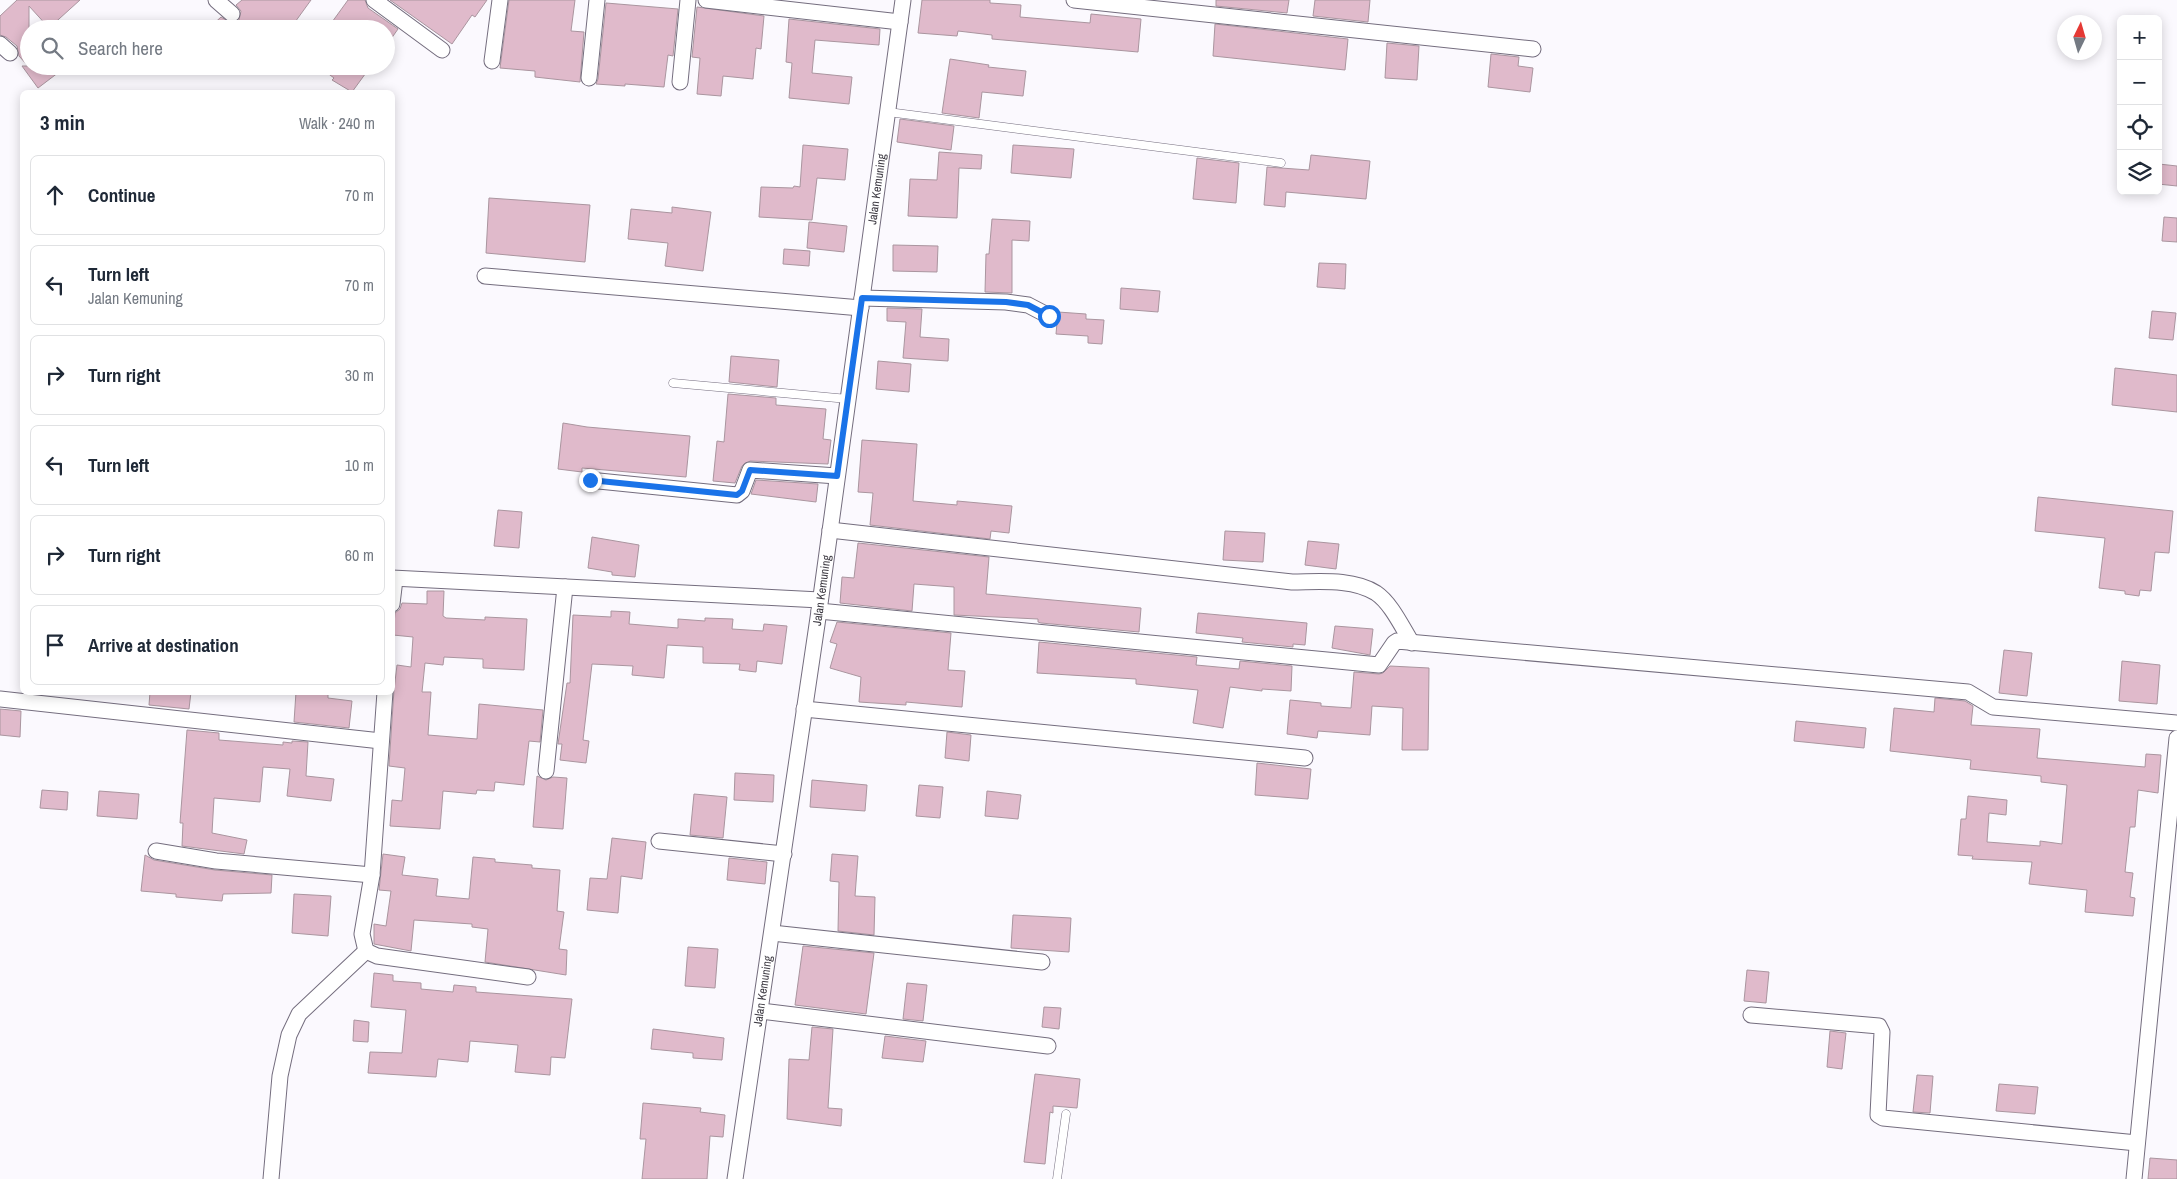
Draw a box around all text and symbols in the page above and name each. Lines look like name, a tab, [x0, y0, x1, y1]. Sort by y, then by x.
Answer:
north arrow	[2057, 15, 2102, 60]
map controls	[2117, 15, 2162, 195]
button: +	[2117, 15, 2162, 60]
search box	[20, 20, 395, 75]
icon: search	[38, 34, 66, 62]
text: Search here	[78, 35, 163, 61]
button: −	[2117, 60, 2162, 105]
button: locate	[2117, 105, 2162, 150]
text: 3 min	[40, 108, 85, 137]
text: Walk · 240 m	[299, 112, 375, 134]
button: layers	[2117, 150, 2162, 195]
street label: Jalan Kemuning	[864, 152, 890, 226]
icon: ahead	[41, 181, 69, 209]
text: Continue	[88, 182, 156, 208]
text: 70 m	[345, 184, 374, 206]
text: Turn left	[88, 261, 149, 287]
icon: left	[41, 271, 69, 299]
text: 70 m	[345, 274, 374, 296]
text: Jalan Kemuning	[88, 287, 183, 309]
route start	[1038, 305, 1061, 328]
icon: right	[41, 361, 69, 389]
text: Turn right	[88, 362, 160, 388]
text: 30 m	[345, 364, 374, 386]
icon: left	[41, 451, 69, 479]
text: Turn left	[88, 452, 149, 478]
text: 10 m	[345, 454, 374, 476]
route end	[579, 469, 602, 492]
icon: right	[41, 541, 69, 569]
text: Turn right	[88, 542, 160, 568]
text: 60 m	[345, 544, 374, 566]
street label: Jalan Kemuning	[809, 553, 835, 627]
icon: arrive	[41, 631, 69, 659]
text: Arrive at destination	[88, 632, 239, 658]
street label: Jalan Kemuning	[750, 954, 776, 1027]

